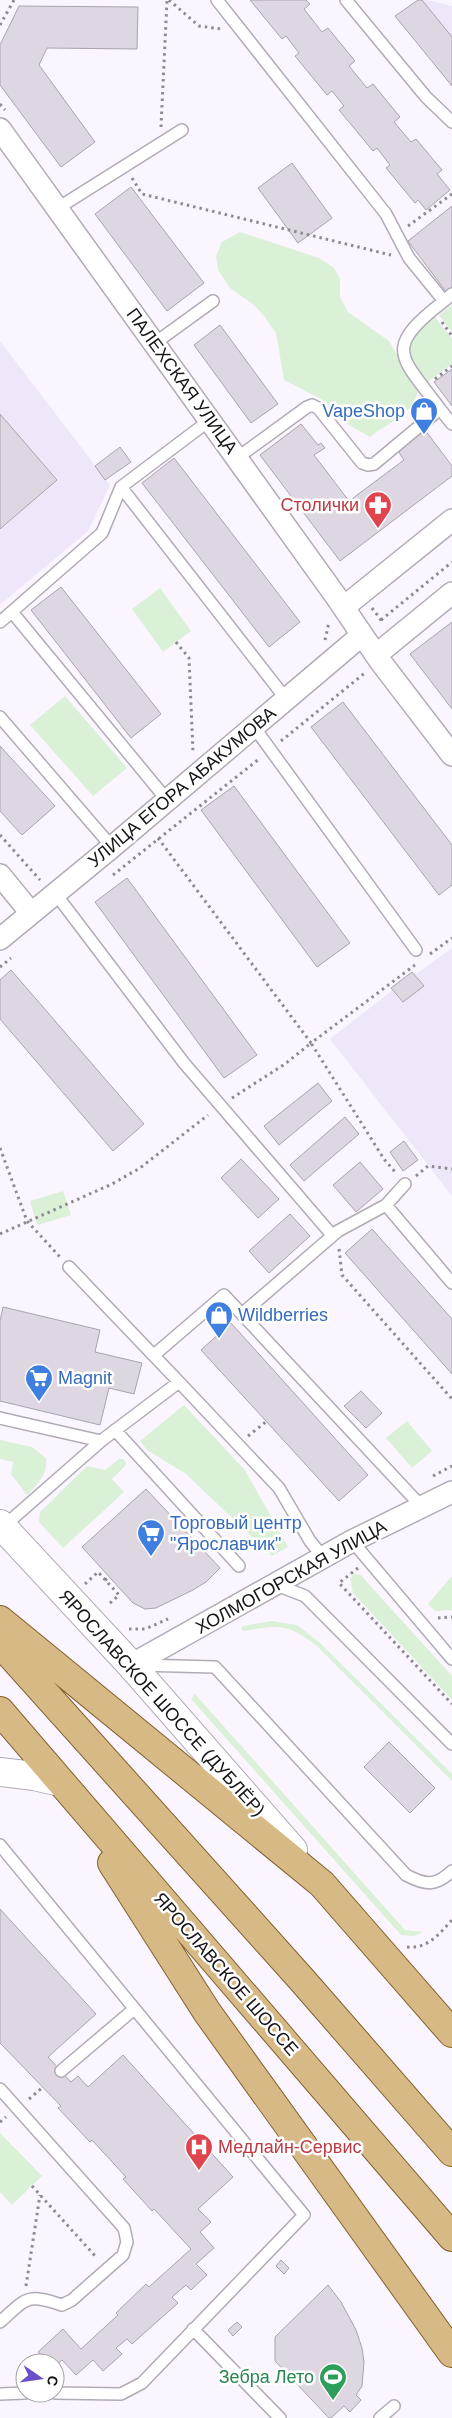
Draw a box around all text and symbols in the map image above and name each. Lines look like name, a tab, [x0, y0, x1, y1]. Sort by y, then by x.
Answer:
street label: ПАЛЕХСКАЯ УЛИЦА	[122, 304, 242, 458]
shop icon: VapeShop	[409, 396, 439, 435]
place label: VapeShop	[322, 401, 405, 421]
pharmacy icon: Столички	[363, 490, 393, 529]
place label: Столички	[280, 495, 359, 515]
street label: УЛИЦА ЕГОРА АБАКУМОВА	[84, 703, 280, 871]
shop icon: Wildberries	[204, 1300, 234, 1339]
place label: Wildberries	[238, 1305, 328, 1325]
supermarket icon: Magnit	[24, 1363, 54, 1402]
place label: Magnit	[58, 1368, 112, 1388]
place label: Торговый центр "Ярославчик"	[170, 1513, 302, 1554]
street label: ХОЛМОГОРСКАЯ УЛИЦА	[192, 1516, 390, 1638]
supermarket icon: Торговый центр "Ярославчик"	[136, 1518, 166, 1557]
street label: ЯРОСЛАВСКОЕ ШОССЕ (ДУБЛЁР)	[55, 1586, 269, 1820]
street label: ЯРОСЛАВСКОЕ ШОССЕ	[150, 1889, 302, 2059]
hospital icon: Медлайн-Сервис	[184, 2132, 214, 2171]
place label: Медлайн-Сервис	[218, 2137, 361, 2157]
north arrow	[15, 2353, 65, 2403]
sports icon: Зебра Лето	[318, 2362, 348, 2401]
place label: Зебра Лето	[219, 2367, 314, 2387]
text: С	[44, 2374, 62, 2388]

